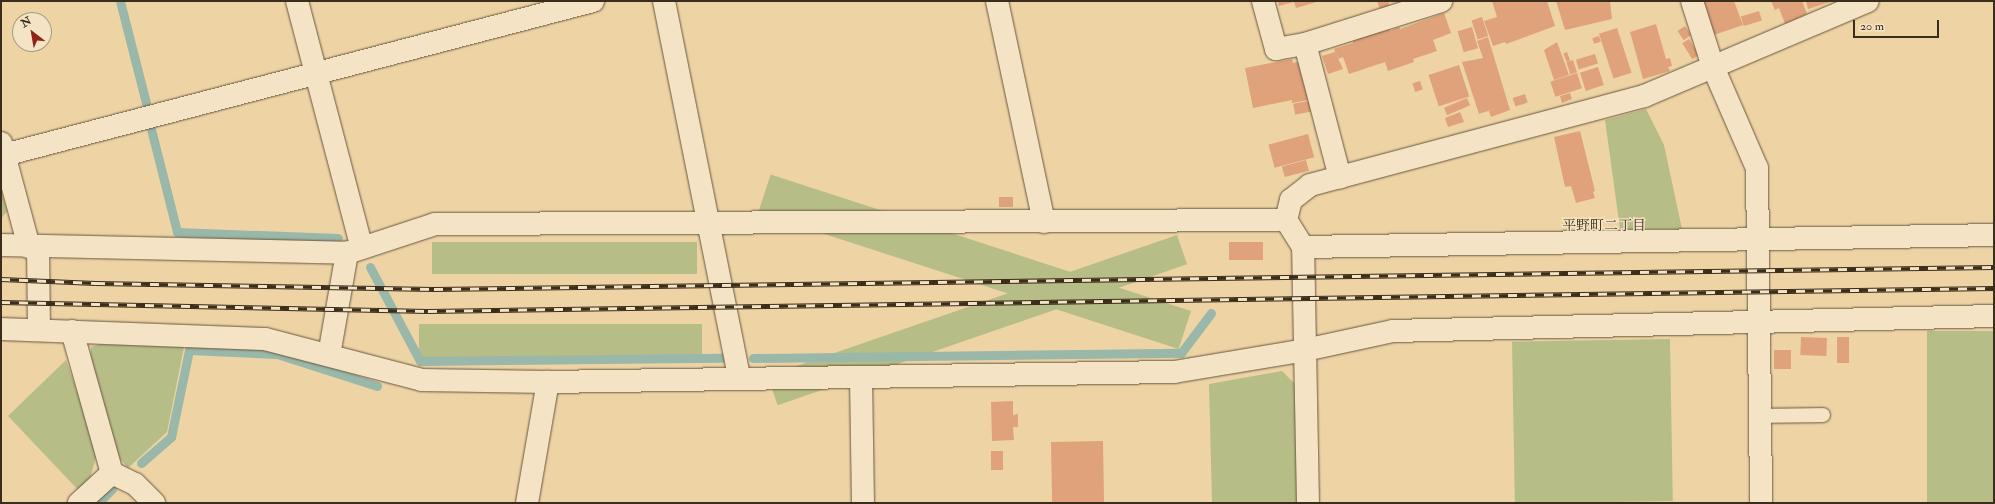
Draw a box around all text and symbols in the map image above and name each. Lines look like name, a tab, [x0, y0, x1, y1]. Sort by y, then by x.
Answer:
north arrow	[12, 12, 52, 52]
scale bar	[1855, 12, 1941, 38]
text: N	[18, 14, 34, 30]
text: 20 m	[1860, 19, 1884, 34]
district label: 平野町二丁目	[1562, 218, 1646, 234]

